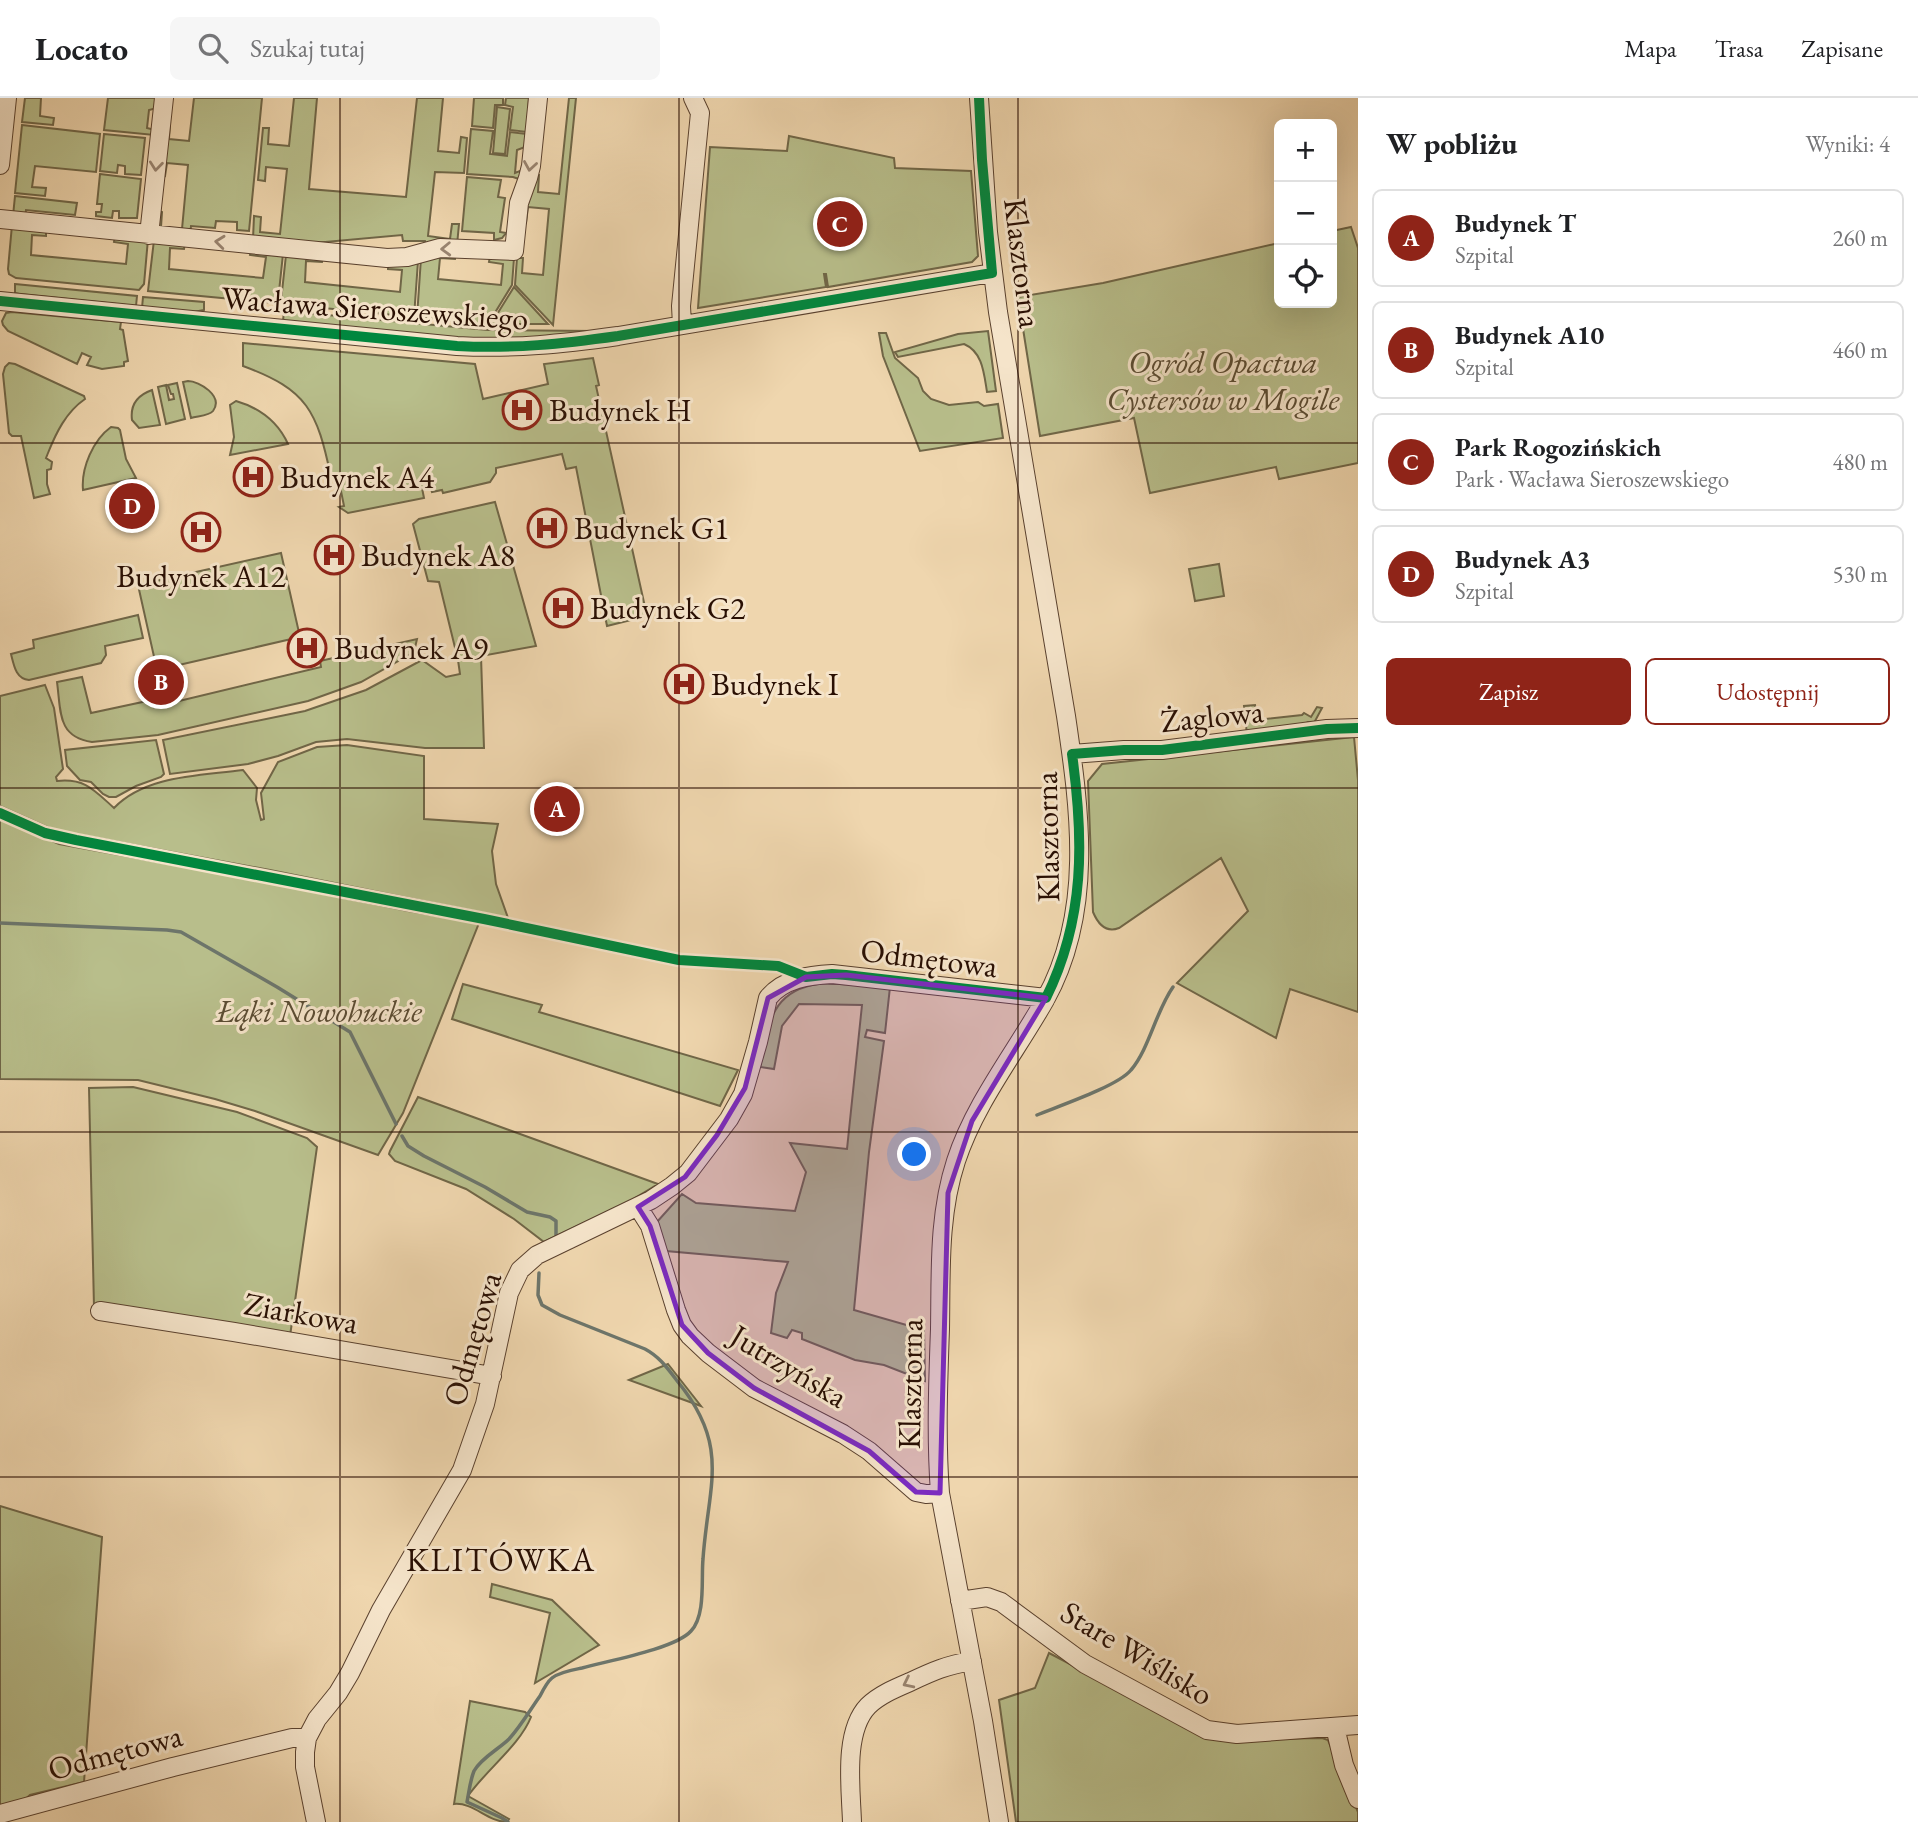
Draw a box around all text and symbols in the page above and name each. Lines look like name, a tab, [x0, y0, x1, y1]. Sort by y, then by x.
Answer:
search box	[170, 17, 660, 80]
text: Locato	[35, 27, 128, 70]
icon: search	[194, 29, 232, 67]
text: Szukaj tutaj	[250, 31, 365, 65]
text: Mapa	[1624, 33, 1677, 64]
text: Trasa	[1715, 33, 1763, 64]
text: Zapisane	[1801, 33, 1883, 64]
map controls	[1274, 119, 1337, 308]
button: +	[1274, 119, 1337, 182]
text: W pobliżu	[1386, 124, 1517, 163]
text: Wyniki: 4	[1806, 129, 1890, 159]
one-way arrow	[149, 160, 164, 172]
one-way arrow	[523, 160, 538, 172]
button: −	[1274, 182, 1337, 245]
street label: Klasztorna	[994, 195, 1052, 331]
pin: C	[817, 198, 863, 250]
text: Budynek T	[1455, 206, 1576, 240]
text: A	[1403, 223, 1419, 253]
text: 260 m	[1832, 223, 1888, 253]
one-way arrow	[215, 235, 226, 250]
text: Szpital	[1455, 240, 1514, 270]
one-way arrow	[440, 242, 451, 257]
button: locate	[1274, 245, 1337, 308]
street label: Wacława Sieroszewskiego	[220, 276, 530, 340]
text: Budynek A10	[1455, 318, 1604, 352]
text: B	[1404, 335, 1418, 365]
text: 460 m	[1832, 335, 1888, 365]
park label: Ogród Opactwa Cystersów w Mogile	[1107, 341, 1341, 420]
text: Szpital	[1455, 352, 1514, 382]
hospital icon: Budynek H	[501, 389, 543, 431]
place label: Budynek H	[549, 389, 692, 431]
text: Park Rogozińskich	[1455, 430, 1661, 464]
text: C	[1403, 447, 1419, 477]
text: 480 m	[1832, 447, 1888, 477]
hospital icon: Budynek A4	[232, 456, 274, 498]
place label: Budynek A4	[280, 456, 435, 498]
text: Park · Wacława Sieroszewskiego	[1455, 464, 1729, 494]
pin: D	[109, 480, 155, 532]
hospital icon: Budynek G1	[526, 507, 568, 549]
place label: Budynek G1	[574, 507, 729, 549]
hospital icon: Budynek A12	[180, 511, 222, 553]
hospital icon: Budynek A8	[313, 534, 355, 576]
place label: Budynek A8	[361, 534, 515, 576]
text: Budynek A3	[1455, 542, 1591, 576]
place label: Budynek A12	[116, 555, 286, 597]
text: D	[1402, 559, 1420, 589]
text: 530 m	[1832, 559, 1888, 589]
text: Szpital	[1455, 576, 1514, 606]
hospital icon: Budynek G2	[542, 587, 584, 629]
place label: Budynek G2	[590, 587, 746, 629]
hospital icon: Budynek A9	[286, 627, 328, 669]
place label: Budynek A9	[334, 627, 488, 669]
pin: B	[138, 656, 184, 708]
button: Zapisz	[1386, 658, 1631, 725]
button: Udostępnij	[1645, 658, 1890, 725]
hospital icon: Budynek I	[663, 663, 705, 705]
place label: Budynek I	[711, 663, 839, 705]
street label: Żaglowa	[1158, 690, 1266, 742]
street label: Klasztorna	[1025, 771, 1069, 903]
pin: A	[534, 783, 580, 835]
street label: Odmętowa	[858, 929, 1000, 987]
park label: Łąki Nowohuckie	[215, 990, 423, 1032]
your location	[897, 1137, 931, 1171]
street label: Odmętowa	[433, 1267, 511, 1411]
street label: Ziarkowa	[241, 1282, 362, 1344]
street label: Jutrzyńska	[720, 1313, 856, 1417]
street label: Klasztorna	[888, 1318, 932, 1450]
district label: KLITÓWKA	[406, 1538, 596, 1581]
street label: Stare Wiślisko	[1053, 1591, 1221, 1715]
one-way arrow	[903, 1675, 915, 1689]
street label: Odmętowa	[43, 1714, 187, 1790]

